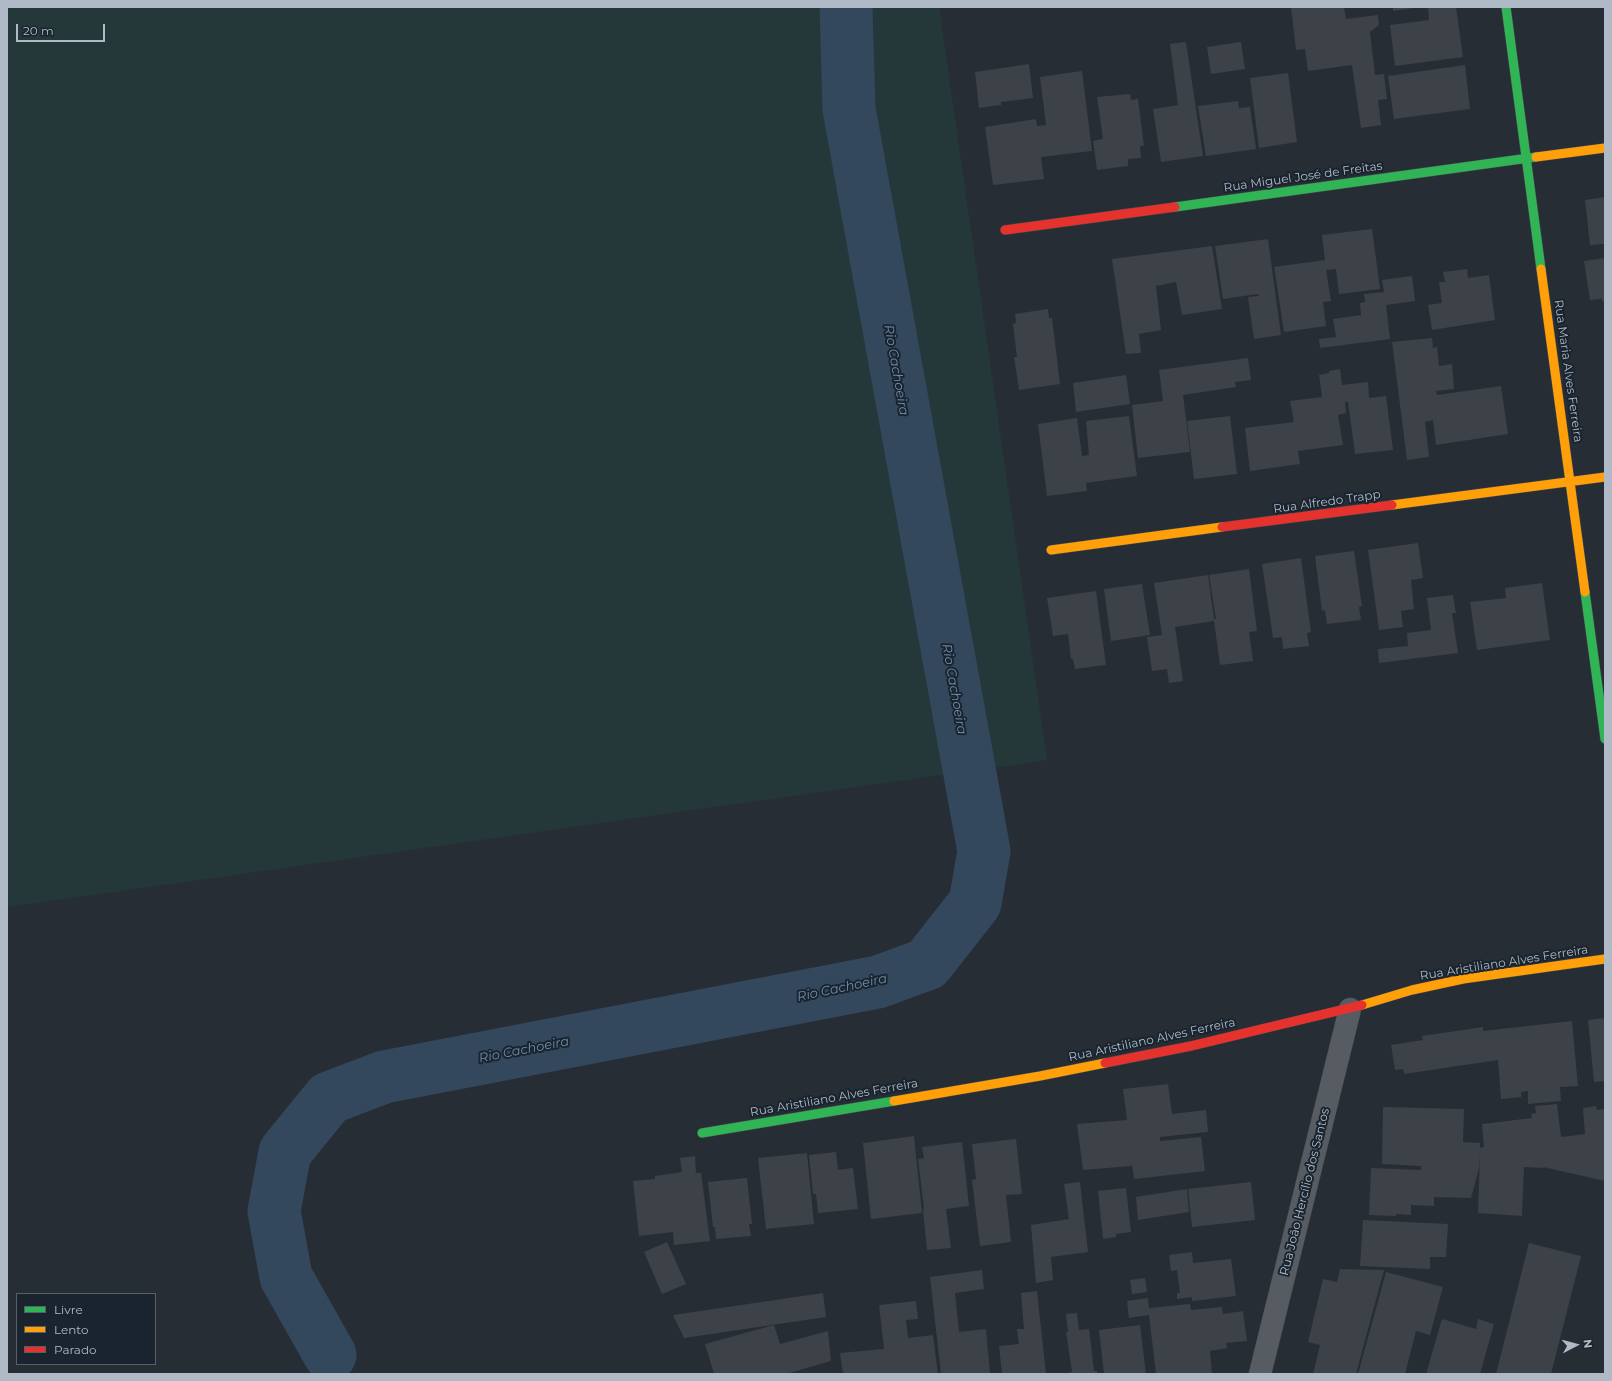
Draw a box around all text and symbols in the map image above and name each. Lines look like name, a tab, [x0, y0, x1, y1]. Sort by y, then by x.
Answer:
scale bar	[18, 16, 107, 42]
text: 20 m	[23, 23, 54, 38]
street label: Rua Miguel José de Freitas	[1223, 159, 1383, 195]
street label: Rua Maria Alves Ferreira	[1551, 299, 1585, 443]
water label: Rio Cachoeira	[880, 323, 912, 417]
street label: Rua Alfredo Trapp	[1273, 487, 1381, 517]
water label: Rio Cachoeira	[938, 642, 970, 736]
street label: Rua Aristiliano Alves Ferreira	[1419, 943, 1589, 983]
water label: Rio Cachoeira	[796, 971, 888, 1005]
street label: Rua Aristiliano Alves Ferreira	[1067, 1015, 1237, 1065]
water label: Rio Cachoeira	[478, 1034, 570, 1066]
street label: Rua Aristiliano Alves Ferreira	[749, 1076, 919, 1120]
street label: Rua João Hercílio dos Santos	[1277, 1107, 1333, 1277]
legend	[16, 1293, 156, 1365]
text: Livre	[54, 1302, 83, 1317]
text: Lento	[54, 1322, 89, 1337]
north arrow	[1556, 1325, 1596, 1365]
text: N	[1581, 1339, 1595, 1349]
text: Parado	[54, 1342, 97, 1357]

